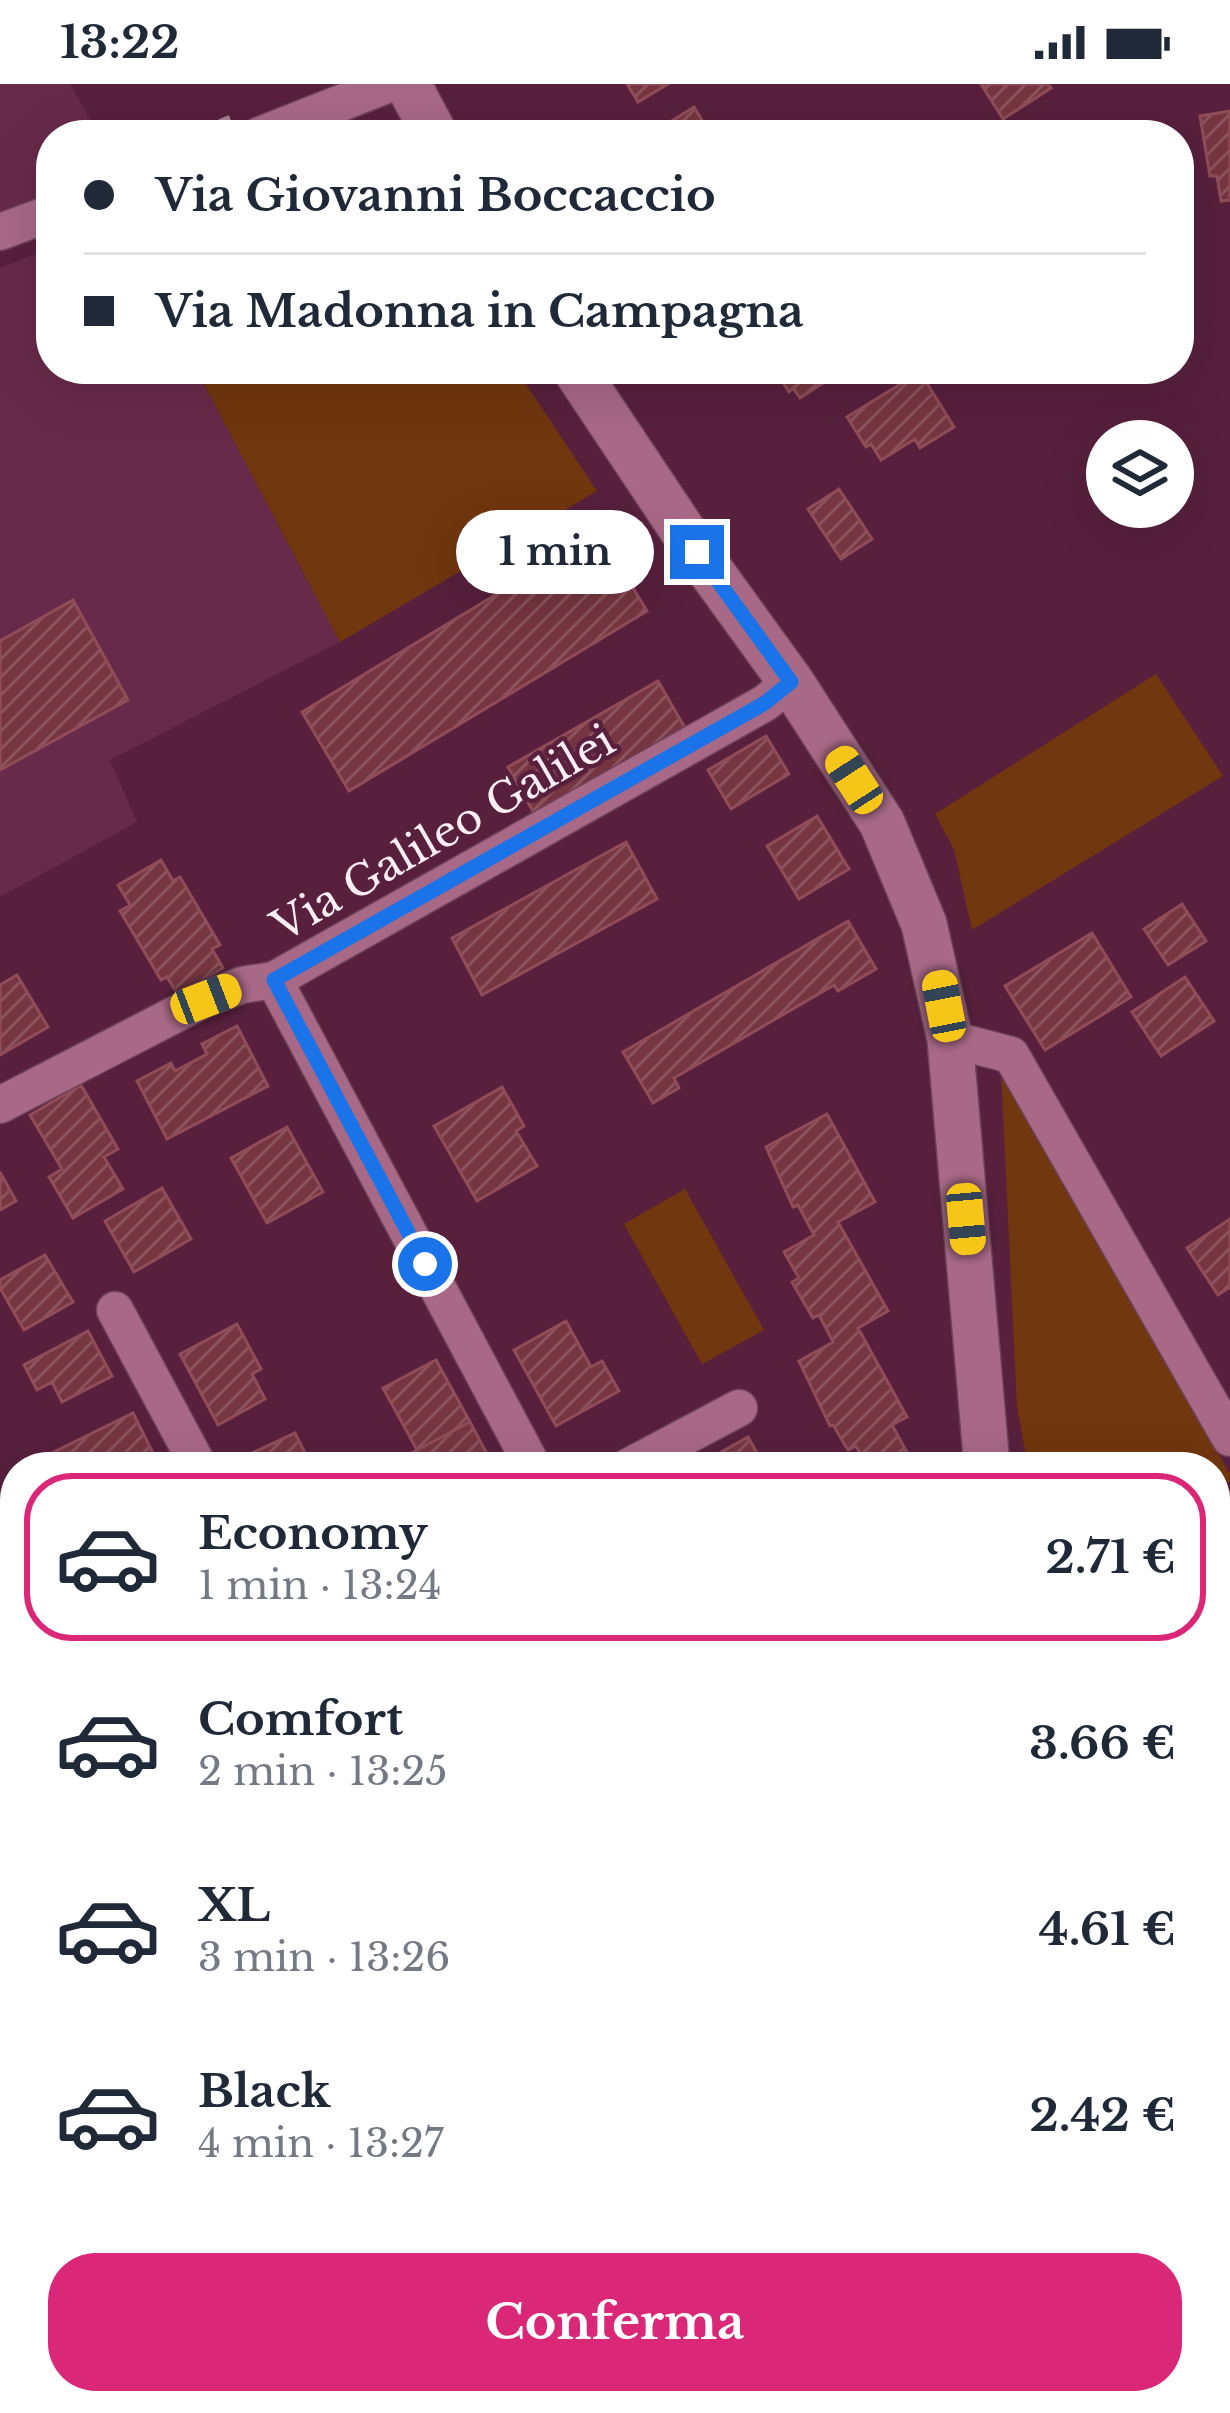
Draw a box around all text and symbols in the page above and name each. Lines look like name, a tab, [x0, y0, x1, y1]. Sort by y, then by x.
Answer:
text: 13:22	[60, 14, 180, 70]
text: Via Giovanni Boccaccio	[156, 167, 716, 223]
text: Via Madonna in Campagna	[156, 283, 804, 339]
map controls	[1086, 420, 1194, 528]
button: layers	[1086, 420, 1194, 528]
callout: 1 min	[457, 510, 655, 594]
route end	[670, 525, 724, 579]
text: 1 min	[499, 527, 611, 576]
street label: Via Galileo Galilei	[262, 714, 623, 953]
car	[819, 740, 889, 820]
car	[919, 967, 969, 1045]
car	[166, 969, 246, 1029]
car	[945, 1182, 987, 1256]
route start	[398, 1237, 452, 1291]
icon: car	[54, 1503, 162, 1611]
text: Economy	[198, 1505, 428, 1561]
text: 2.71 €	[1045, 1529, 1176, 1585]
text: 1 min · 13:24	[198, 1561, 441, 1610]
icon: car	[54, 1689, 162, 1797]
text: Comfort	[198, 1691, 403, 1747]
text: 3.66 €	[1029, 1715, 1176, 1771]
text: 2 min · 13:25	[198, 1747, 447, 1796]
icon: car	[54, 1875, 162, 1983]
text: XL	[198, 1877, 270, 1933]
text: 4.61 €	[1039, 1901, 1176, 1957]
text: 3 min · 13:26	[198, 1933, 450, 1982]
icon: car	[54, 2061, 162, 2169]
text: Black	[198, 2063, 331, 2119]
text: 2.42 €	[1030, 2087, 1176, 2143]
text: 4 min · 13:27	[198, 2119, 444, 2168]
button: Conferma	[48, 2253, 1182, 2391]

